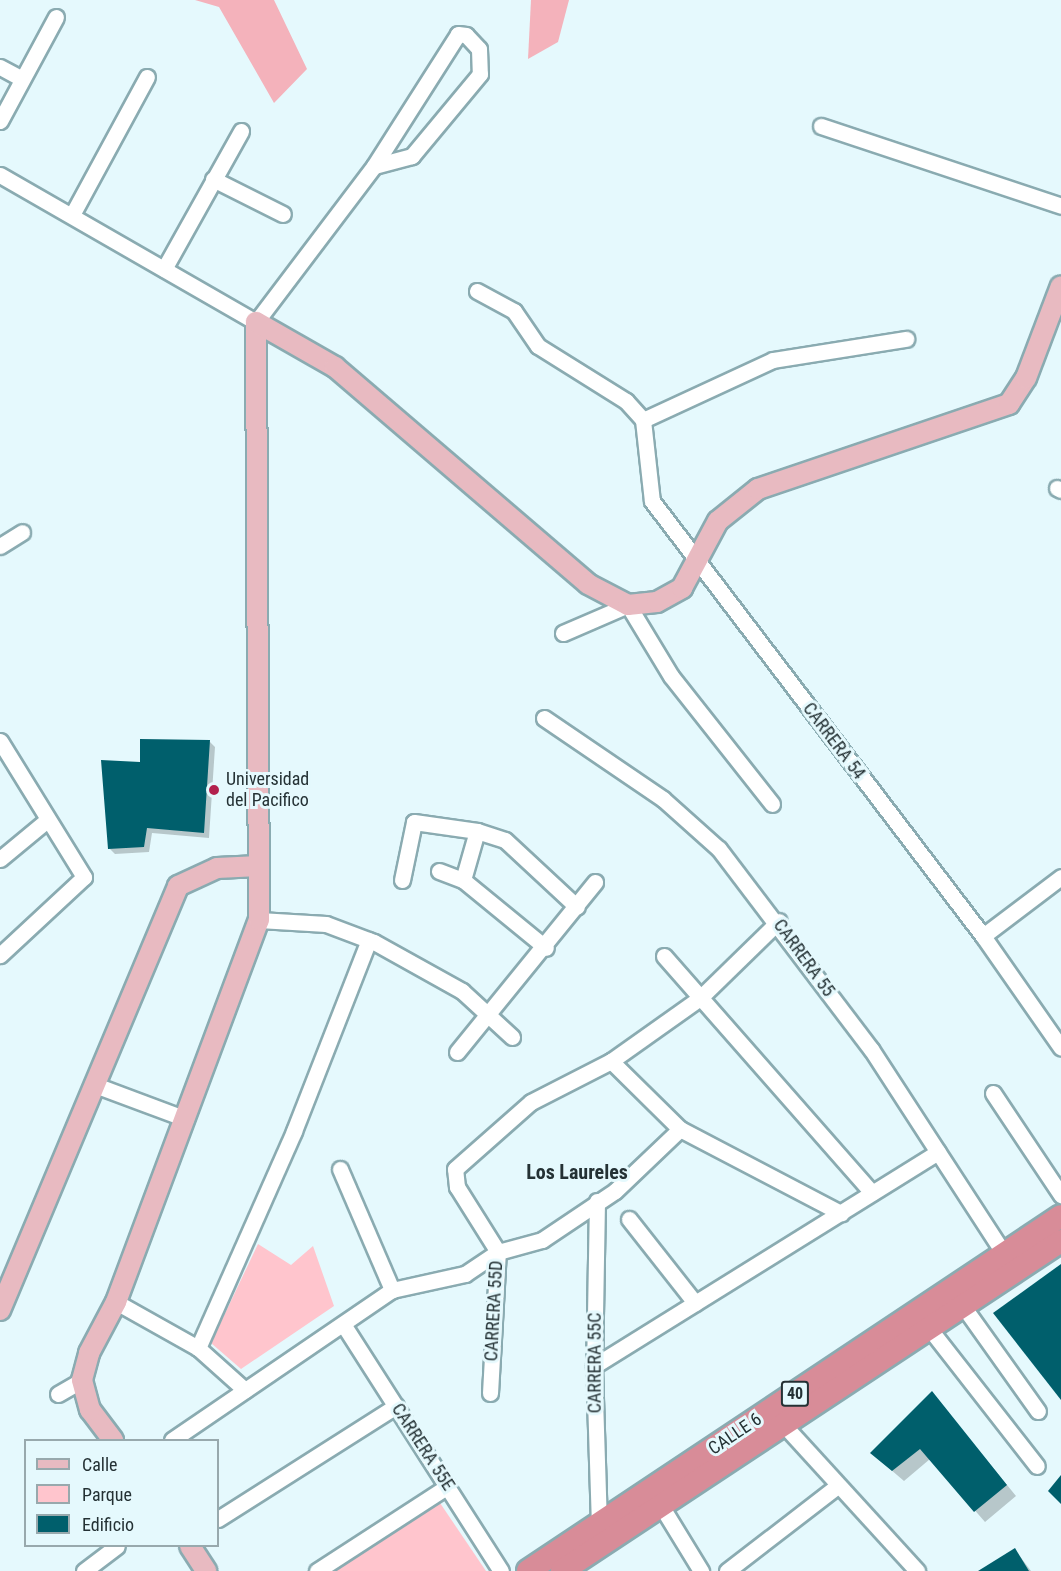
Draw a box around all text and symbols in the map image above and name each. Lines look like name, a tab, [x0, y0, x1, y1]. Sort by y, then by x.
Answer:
street label: CARRERA 54	[798, 698, 870, 784]
place label: Universidad del Pacifico	[226, 769, 309, 812]
marker: Universidad del Pacifico	[207, 783, 221, 797]
street label: CARRERA 55	[769, 915, 839, 1001]
district label: Los Laureles	[526, 1160, 628, 1184]
street label: CARRERA 55D	[481, 1260, 507, 1362]
street label: CARRERA 55C	[584, 1313, 606, 1413]
road number: 40	[780, 1381, 810, 1407]
street label: CARRERA 55E	[387, 1399, 459, 1495]
street label: CALLE 6	[704, 1408, 766, 1460]
legend	[24, 1439, 219, 1547]
text: Calle	[82, 1454, 118, 1475]
text: Parque	[82, 1484, 132, 1505]
text: Edificio	[82, 1514, 134, 1535]

